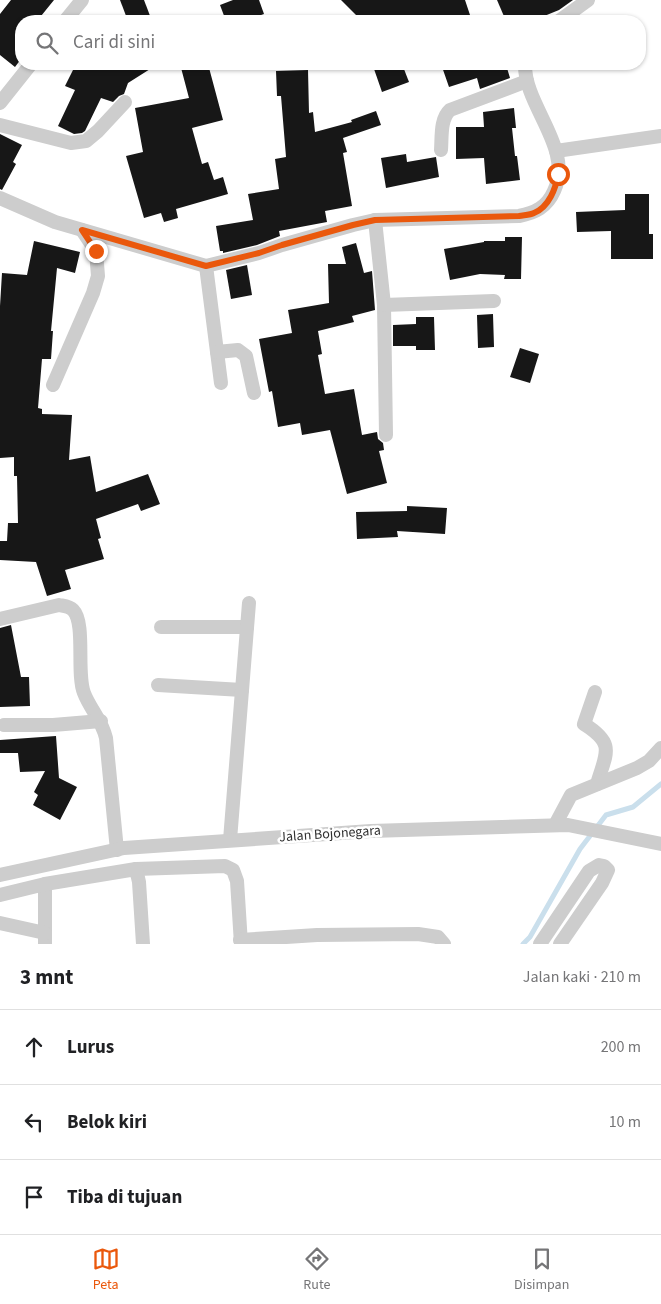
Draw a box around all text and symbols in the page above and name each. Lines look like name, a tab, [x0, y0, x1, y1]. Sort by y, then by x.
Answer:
search box	[15, 15, 646, 70]
icon: search	[33, 29, 61, 57]
text: Cari di sini	[73, 29, 155, 56]
route start	[547, 163, 570, 186]
route end	[85, 240, 108, 263]
street label: Jalan Bojonegara	[279, 820, 381, 848]
text: 3 mnt	[20, 962, 73, 992]
text: Jalan kaki · 210 m	[523, 966, 641, 988]
icon: ahead	[20, 1033, 48, 1061]
text: Lurus	[67, 1034, 114, 1061]
text: 200 m	[601, 1036, 641, 1058]
icon: left	[20, 1108, 48, 1136]
text: Belok kiri	[67, 1109, 147, 1136]
text: 10 m	[609, 1111, 641, 1133]
icon: arrive	[20, 1183, 48, 1211]
text: Tiba di tujuan	[67, 1184, 182, 1211]
tab: Peta	[92, 1245, 120, 1295]
tab: Rute	[303, 1245, 331, 1295]
tab: Disimpan	[514, 1245, 569, 1295]

